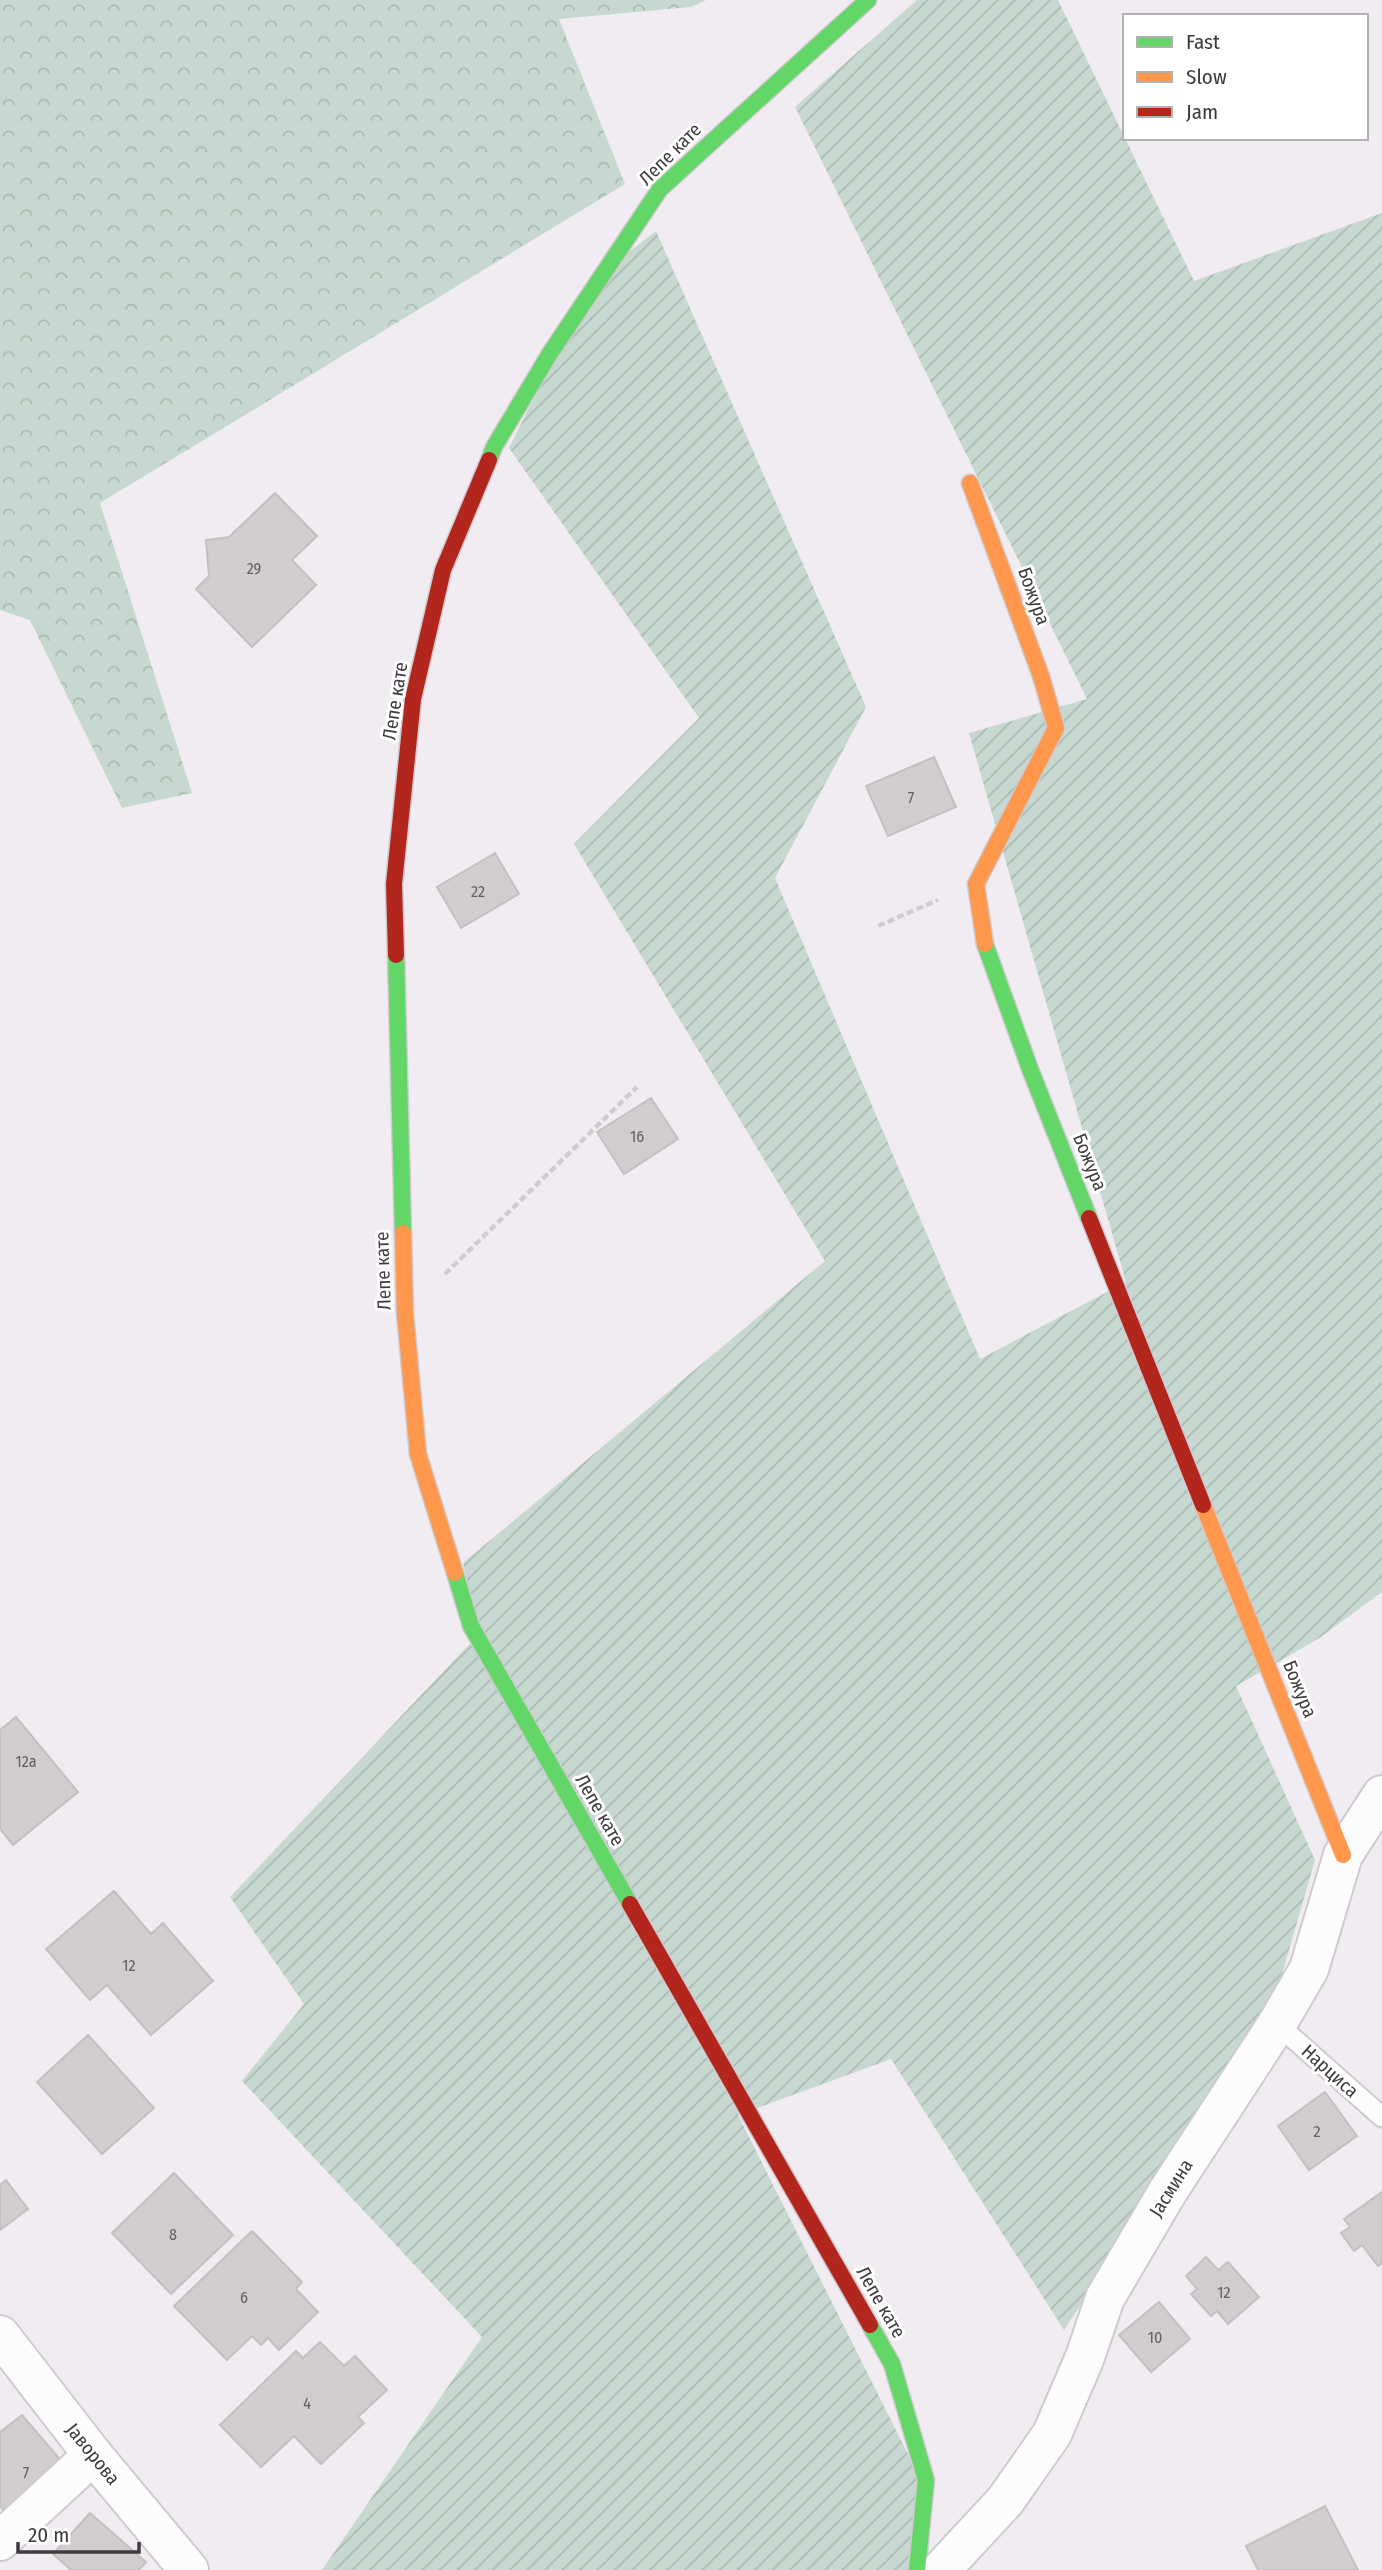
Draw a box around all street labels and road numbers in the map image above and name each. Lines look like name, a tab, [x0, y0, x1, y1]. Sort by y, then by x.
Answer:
street label: Лепе кате	[634, 118, 706, 190]
street label: Божура	[1013, 564, 1055, 628]
street label: Лепе кате	[377, 660, 413, 742]
street label: Божура	[1068, 1130, 1112, 1194]
street label: Лепе кате	[370, 1231, 396, 1311]
street label: Божура	[1278, 1657, 1322, 1721]
street label: Лепе кате	[570, 1770, 630, 1850]
street label: Нарциса	[1297, 2040, 1363, 2102]
street label: Јасмина	[1144, 2155, 1198, 2221]
street label: Лепе кате	[851, 2262, 911, 2342]
street label: Јаворова	[61, 2418, 125, 2490]

